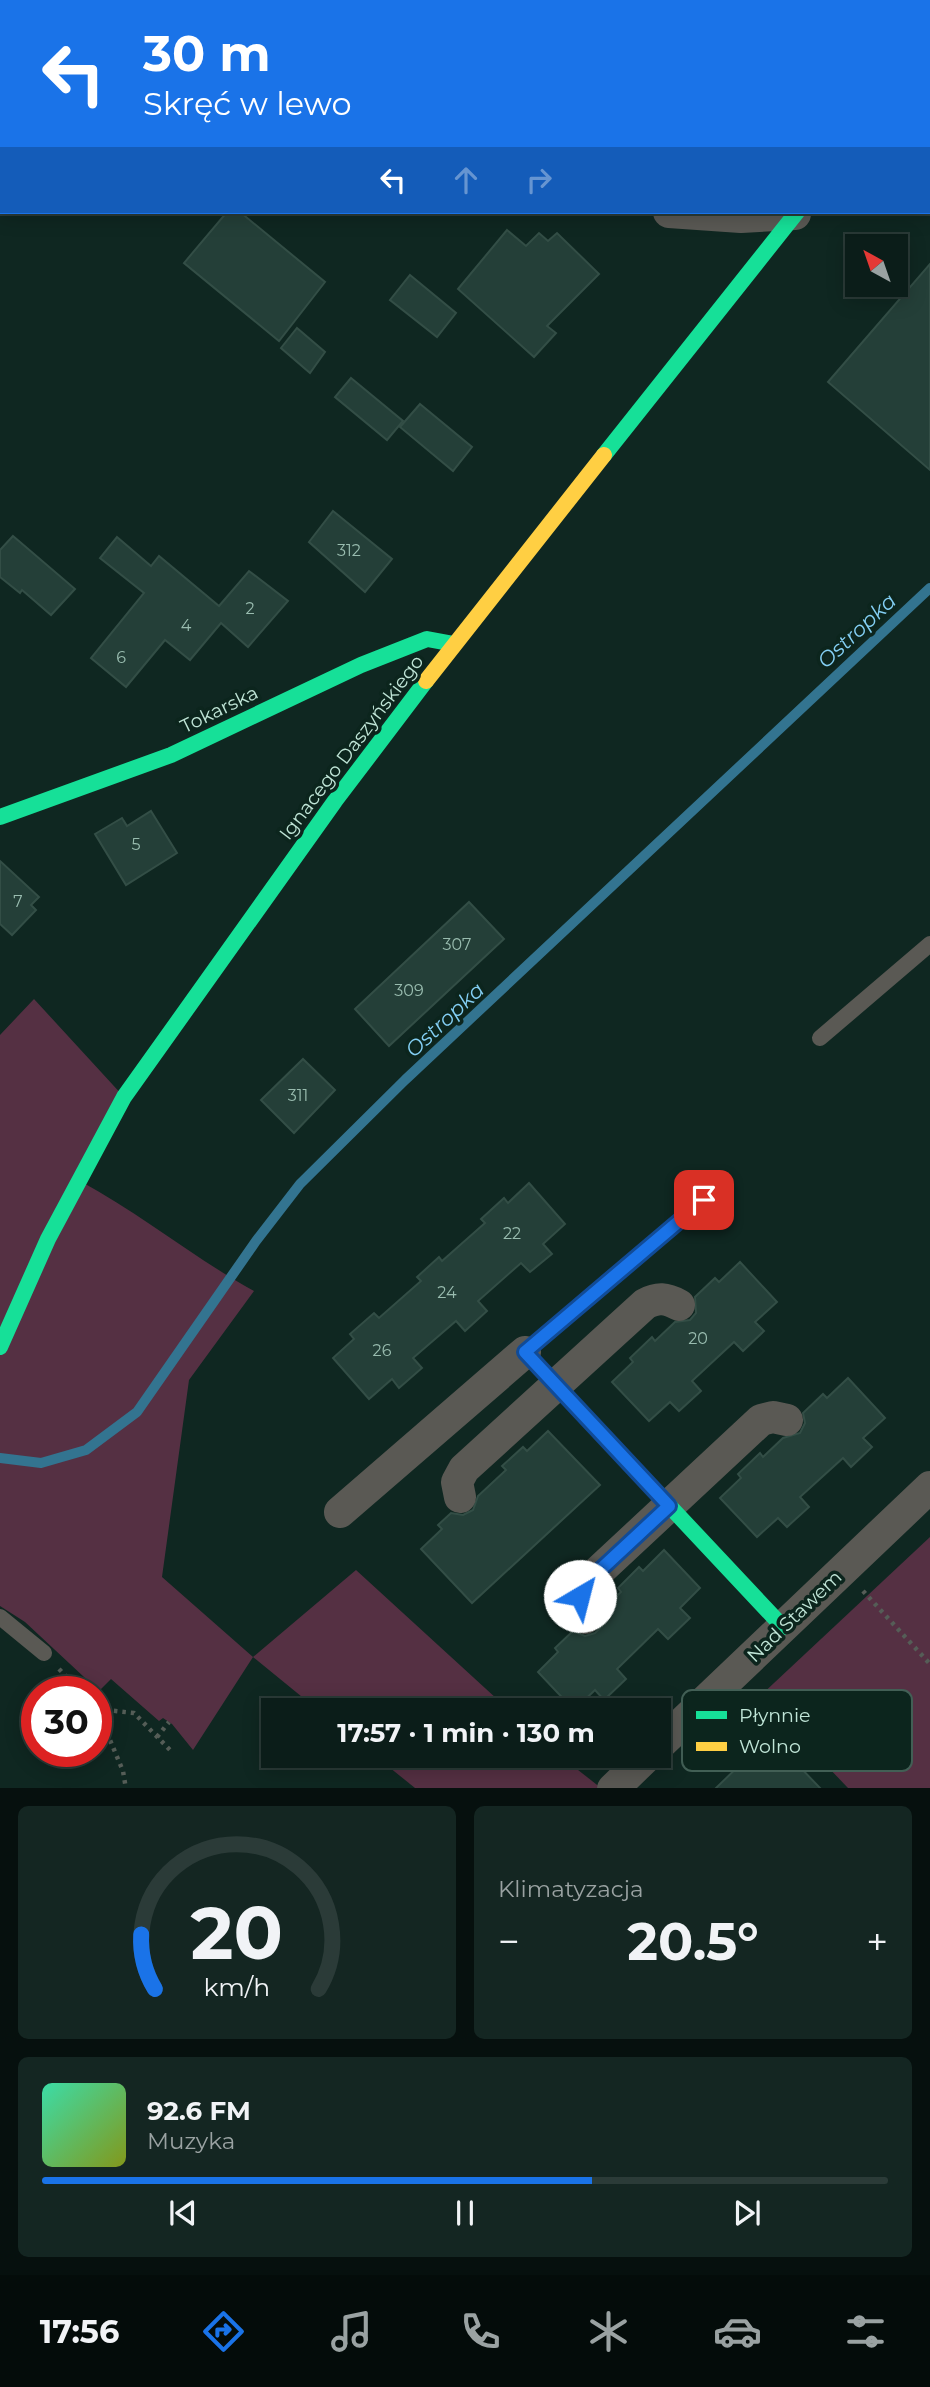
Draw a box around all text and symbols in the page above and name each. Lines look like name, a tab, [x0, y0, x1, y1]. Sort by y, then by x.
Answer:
text: 30 m	[143, 24, 271, 83]
icon: left	[28, 28, 119, 119]
text: Skręć w lewo	[143, 84, 352, 123]
icon: left	[374, 161, 412, 199]
icon: ahead	[447, 161, 485, 199]
icon: right	[520, 161, 558, 199]
north arrow	[845, 234, 908, 298]
map controls	[845, 234, 908, 297]
house number: 312	[337, 541, 361, 560]
water label: Ostropka	[812, 588, 901, 673]
house number: 2	[245, 599, 255, 618]
house number: 4	[181, 616, 192, 635]
house number: 6	[116, 648, 126, 667]
street label: Ignacego Daszyńskiego	[274, 650, 429, 844]
street label: Tokarska	[177, 681, 262, 738]
house number: 5	[131, 835, 141, 854]
house number: 7	[13, 892, 23, 911]
house number: 307	[443, 935, 471, 954]
water label: Ostropka	[400, 977, 489, 1062]
house number: 309	[394, 981, 424, 1000]
house number: 311	[288, 1086, 308, 1105]
pin	[674, 1170, 734, 1230]
icon: arrive	[685, 1181, 723, 1219]
house number: 22	[503, 1224, 521, 1243]
house number: 24	[437, 1283, 457, 1302]
house number: 20	[688, 1329, 708, 1348]
house number: 26	[373, 1341, 392, 1360]
position arrow	[543, 1559, 617, 1633]
street label: Nad Stawem	[742, 1566, 846, 1667]
speed limit sign: 30	[21, 1676, 112, 1767]
legend	[682, 1690, 912, 1771]
text: Płynnie	[739, 1704, 810, 1727]
text: 17:57 · 1 min · 130 m	[337, 1717, 595, 1749]
text: Wolno	[739, 1735, 801, 1758]
text: Klimatyzacja	[498, 1875, 644, 1903]
text: 20	[191, 1889, 283, 1977]
text: 20.5°	[627, 1910, 759, 1973]
text: −	[498, 1918, 520, 1965]
text: +	[866, 1918, 888, 1965]
text: km/h	[204, 1971, 270, 2001]
text: 92.6 FM	[147, 2095, 251, 2127]
text: Muzyka	[147, 2127, 235, 2155]
icon: previous	[164, 2194, 202, 2232]
icon: pause	[446, 2194, 484, 2232]
icon: next	[728, 2194, 766, 2232]
icon: directions	[199, 2307, 248, 2356]
icon: music	[327, 2307, 376, 2356]
icon: phone	[456, 2307, 505, 2356]
icon: climate	[584, 2307, 633, 2356]
icon: car	[713, 2307, 762, 2356]
icon: filters	[841, 2307, 890, 2356]
text: 17:56	[40, 2312, 119, 2351]

